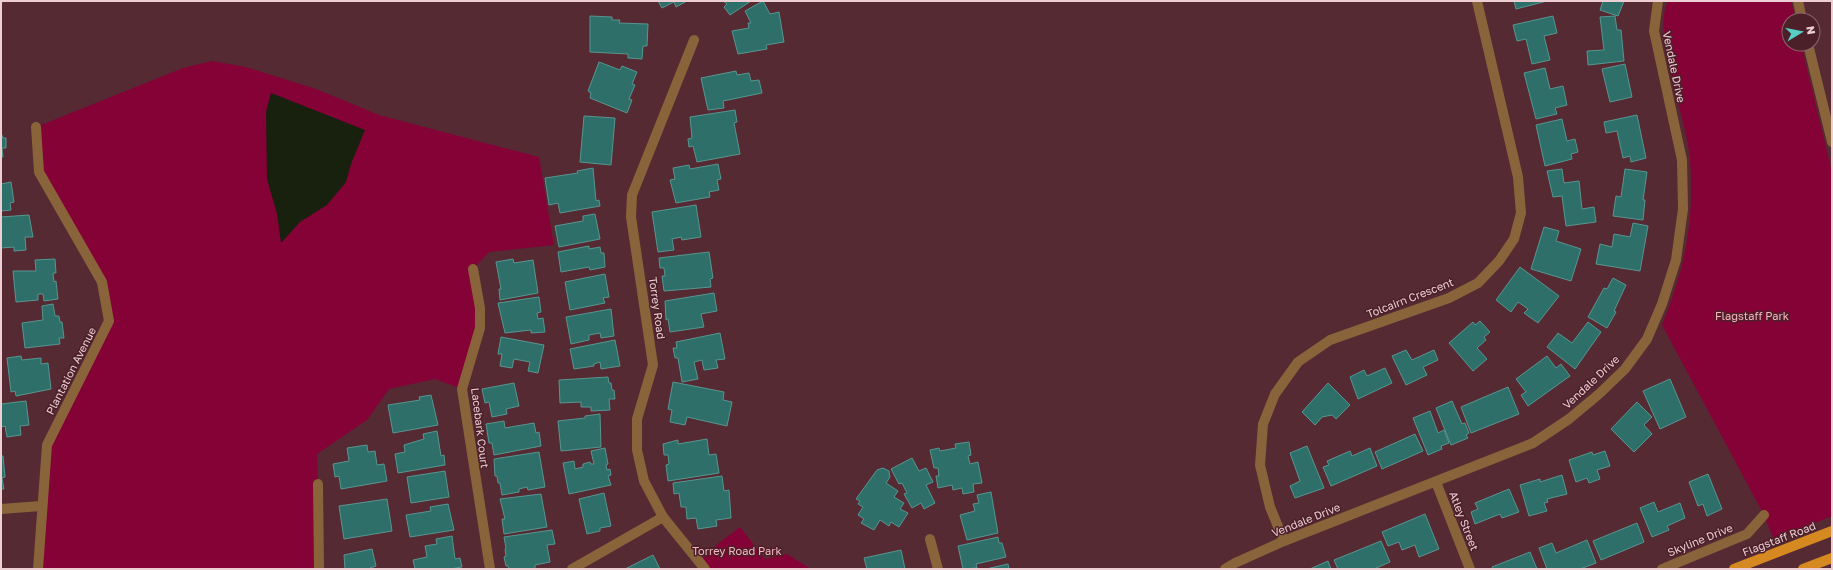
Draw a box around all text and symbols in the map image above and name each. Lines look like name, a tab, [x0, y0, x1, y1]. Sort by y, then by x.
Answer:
north arrow	[1781, 12, 1821, 52]
text: N	[1804, 25, 1818, 35]
street label: Vendale Drive	[1661, 30, 1688, 104]
street label: Tolcairn Crescent	[1364, 275, 1455, 320]
street label: Torrey Road	[647, 276, 668, 340]
park label: Flagstaff Park	[1715, 309, 1789, 322]
street label: Plantation Avenue	[43, 325, 98, 417]
street label: Vendale Drive	[1560, 352, 1622, 411]
street label: Lacebark Court	[469, 387, 492, 469]
street label: Atley Street	[1447, 489, 1482, 552]
street label: Vendale Drive	[1270, 500, 1342, 539]
street label: Flagstaff Road	[1740, 519, 1817, 558]
street label: Skyline Drive	[1665, 521, 1734, 559]
park label: Torrey Road Park	[692, 544, 782, 557]

